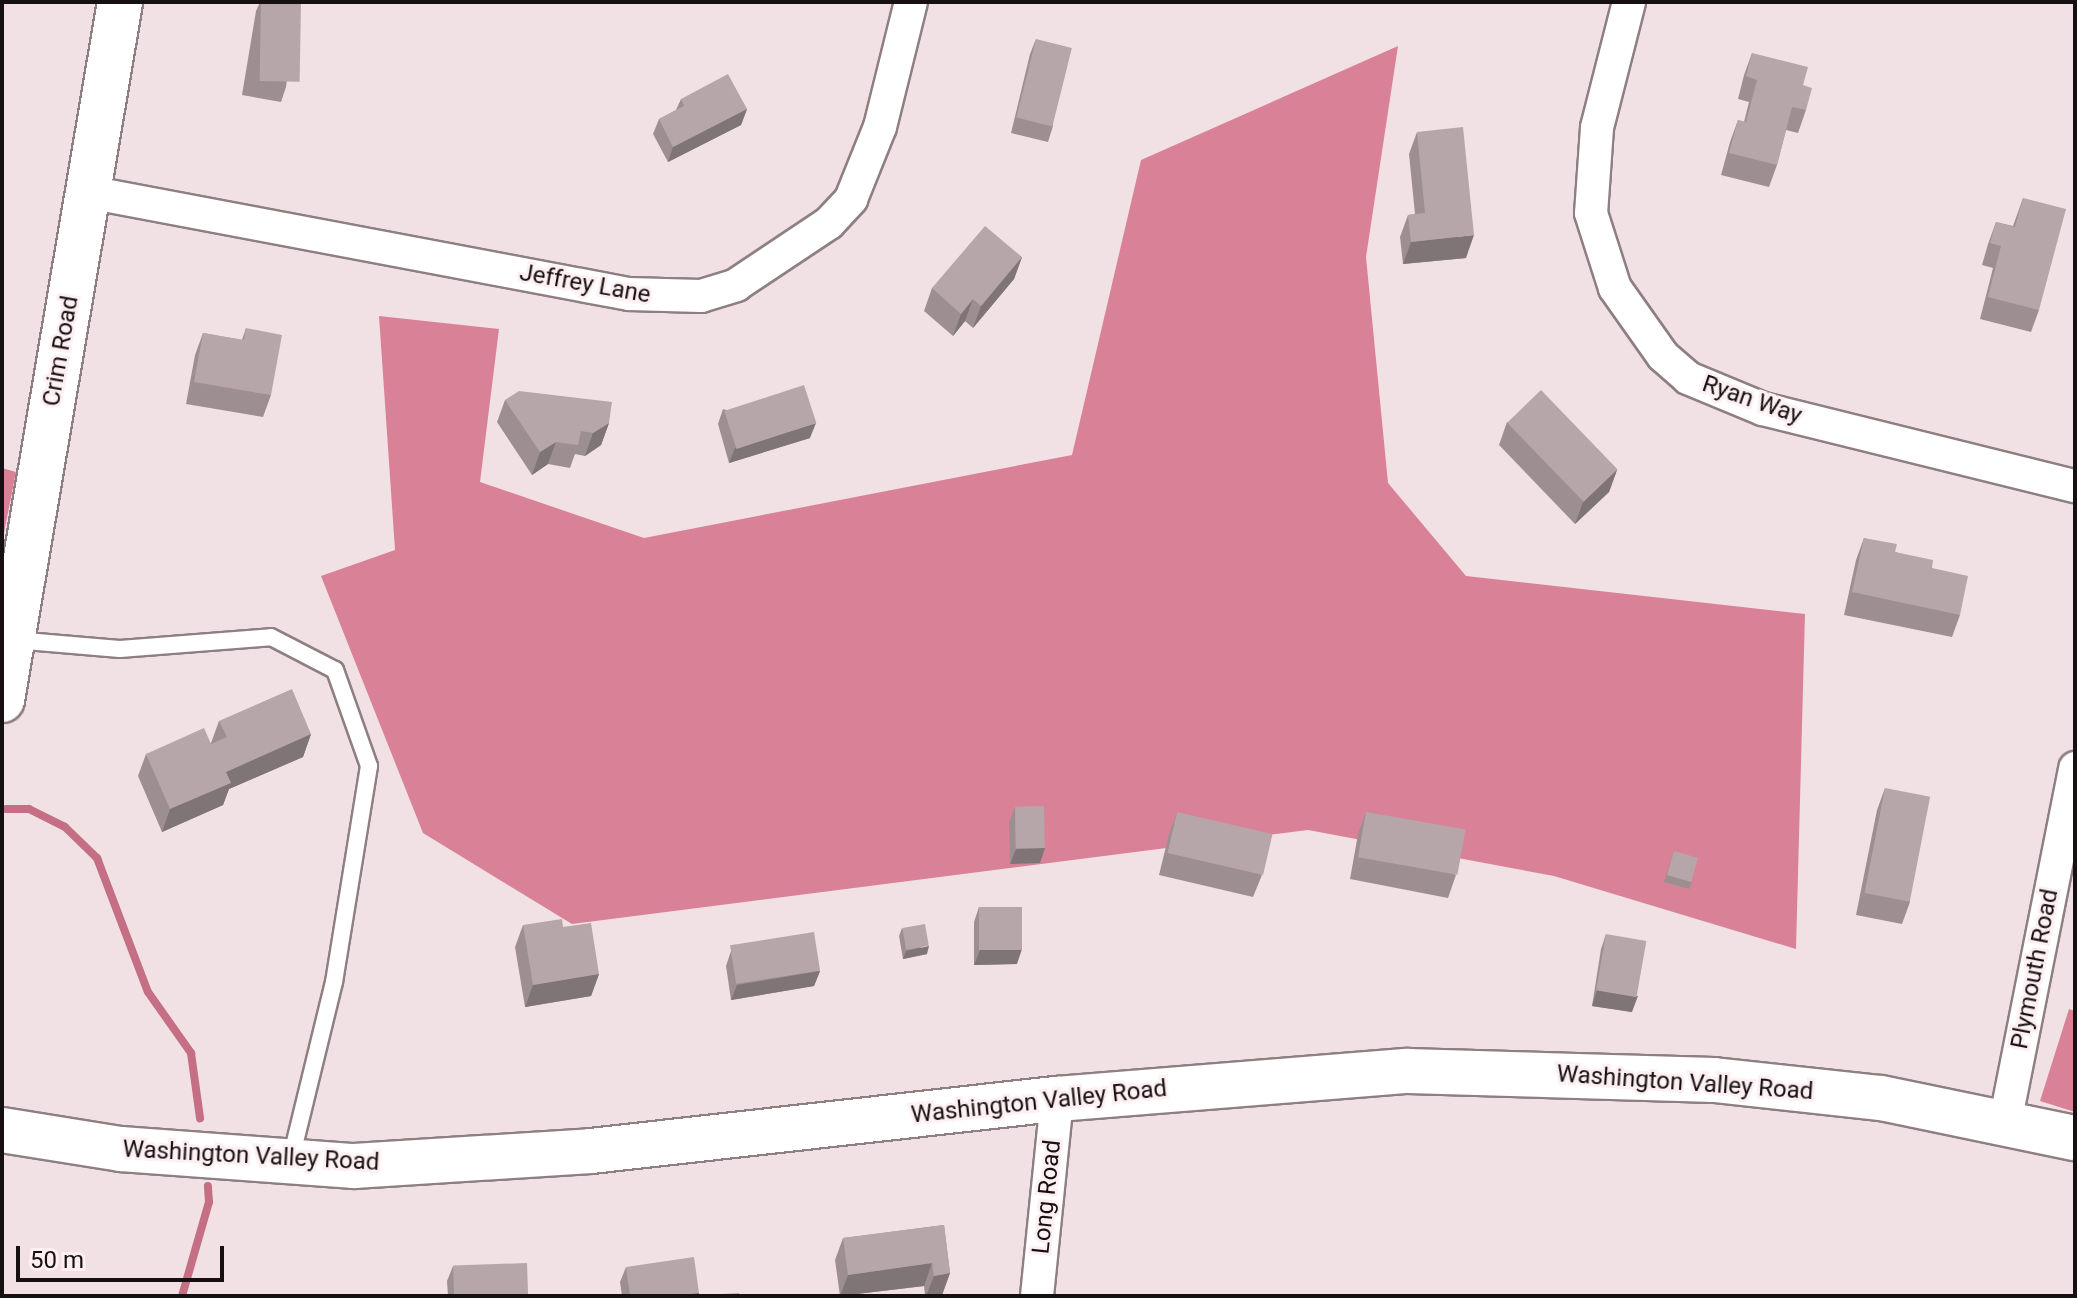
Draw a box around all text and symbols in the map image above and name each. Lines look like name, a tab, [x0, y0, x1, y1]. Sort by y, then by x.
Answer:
street label: Jeffrey Lane	[517, 258, 653, 310]
street label: Crim Road	[37, 294, 85, 408]
street label: Ryan Way	[1698, 370, 1806, 430]
street label: Plymouth Road	[2005, 887, 2065, 1051]
street label: Washington Valley Road	[1556, 1060, 1814, 1106]
street label: Washington Valley Road	[910, 1074, 1168, 1130]
street label: Washington Valley Road	[122, 1135, 380, 1177]
street label: Long Road	[1027, 1139, 1067, 1255]
scale bar	[20, 1230, 228, 1280]
text: 50 m	[30, 1246, 84, 1274]

